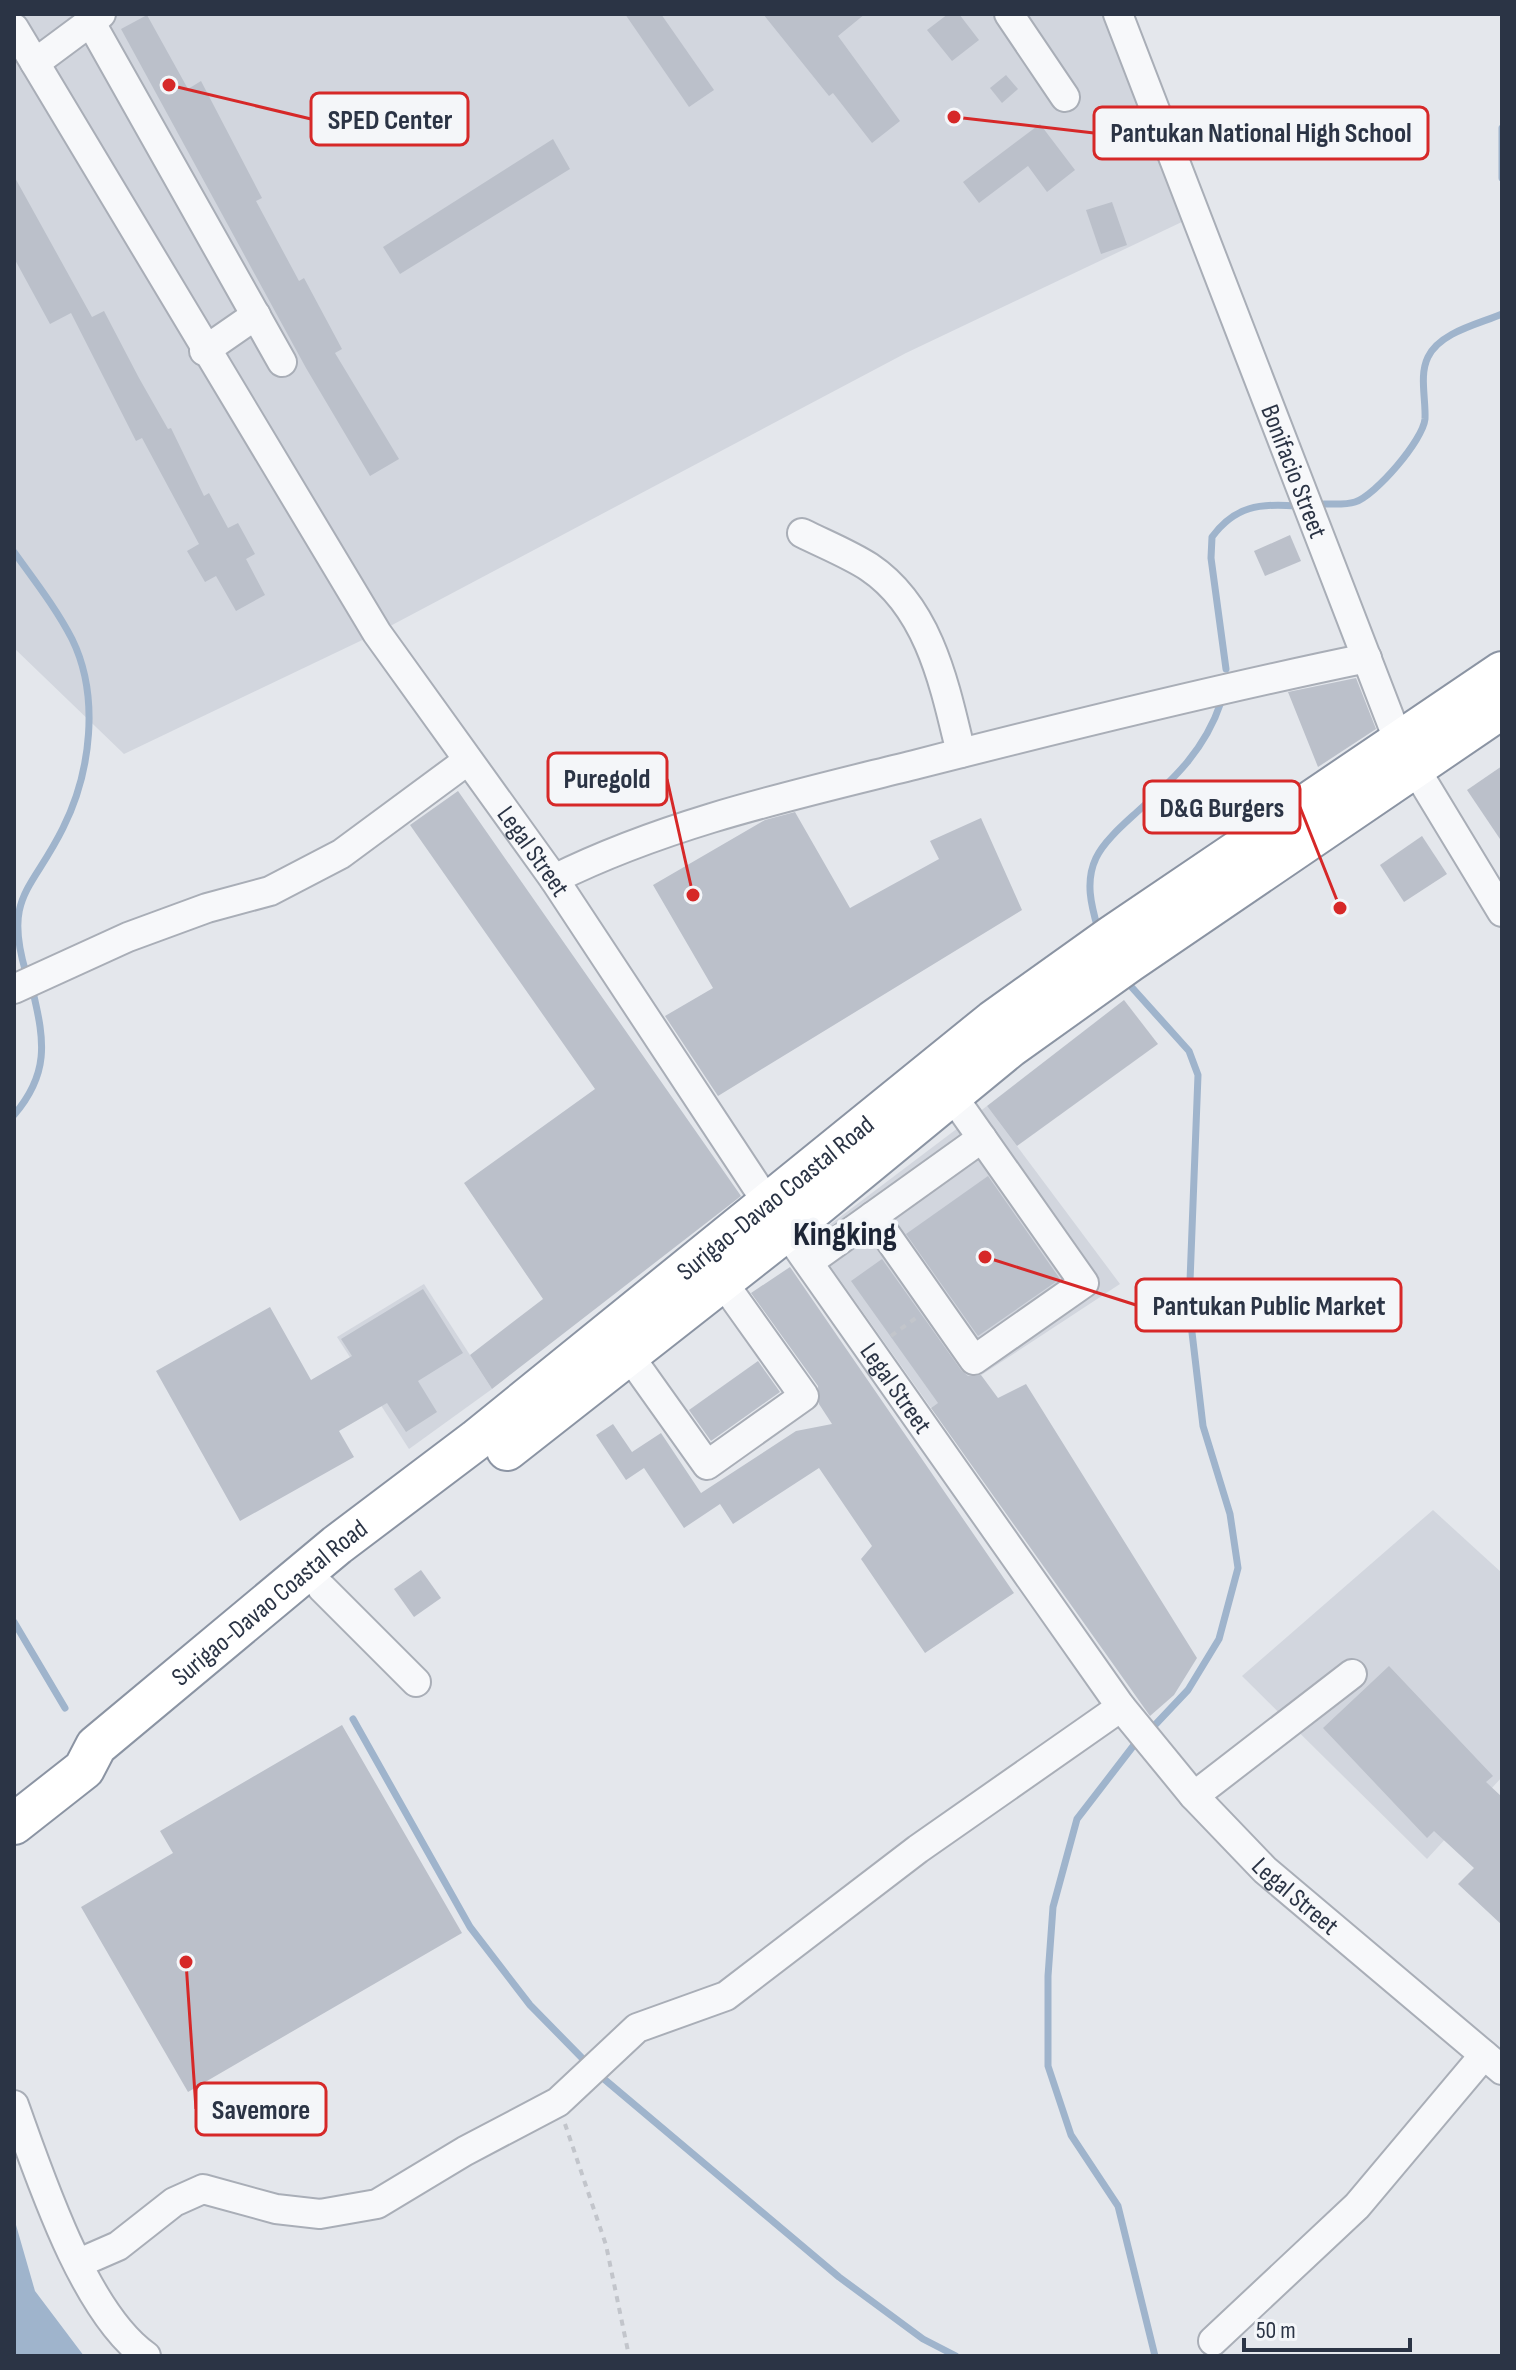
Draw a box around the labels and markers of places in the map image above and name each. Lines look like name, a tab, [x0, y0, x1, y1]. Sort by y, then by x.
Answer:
callout: SPED Center	[311, 93, 468, 145]
callout: Pantukan National High School	[1094, 107, 1428, 159]
callout: Puregold	[548, 753, 667, 805]
callout: D&G Burgers	[1144, 781, 1300, 833]
callout: Pantukan Public Market	[1136, 1279, 1401, 1331]
callout: Savemore	[196, 2083, 326, 2135]

